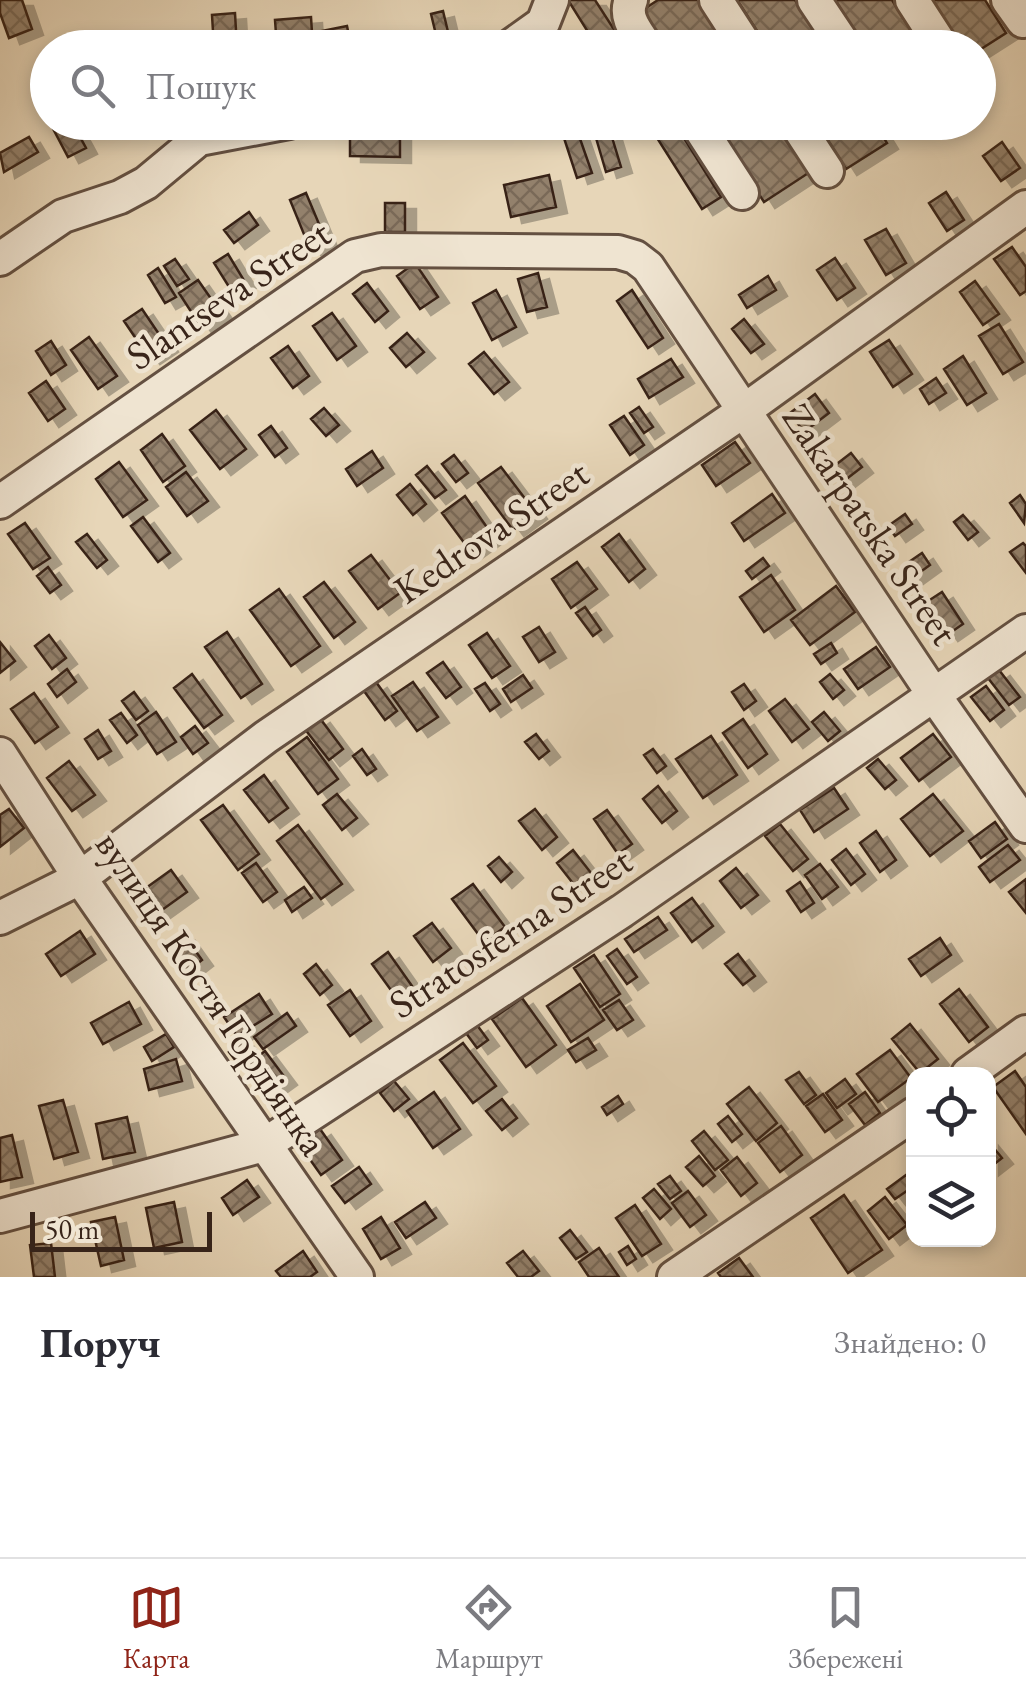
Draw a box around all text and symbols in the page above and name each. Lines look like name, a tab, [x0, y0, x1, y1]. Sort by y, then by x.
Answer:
search box	[30, 30, 996, 140]
icon: search	[65, 58, 120, 113]
text: Пошук	[145, 61, 256, 110]
street label: Slantseva Street	[116, 206, 340, 381]
street label: Zakarpatska Street	[771, 393, 971, 655]
street label: Kedrova Street	[384, 447, 599, 615]
street label: вулиця Костя Гордіянка	[84, 821, 340, 1165]
street label: Stratosferna Street	[379, 834, 642, 1030]
map controls	[906, 1067, 996, 1247]
button: locate	[906, 1067, 996, 1157]
button: layers	[906, 1157, 996, 1247]
scale bar	[30, 1207, 212, 1252]
text: 50 m	[45, 1211, 99, 1247]
text: Поруч	[40, 1315, 161, 1370]
text: Знайдено: 0	[834, 1321, 986, 1363]
tab: Карта	[123, 1580, 190, 1676]
tab: Маршрут	[435, 1580, 543, 1676]
tab: Збережені	[788, 1580, 903, 1676]

